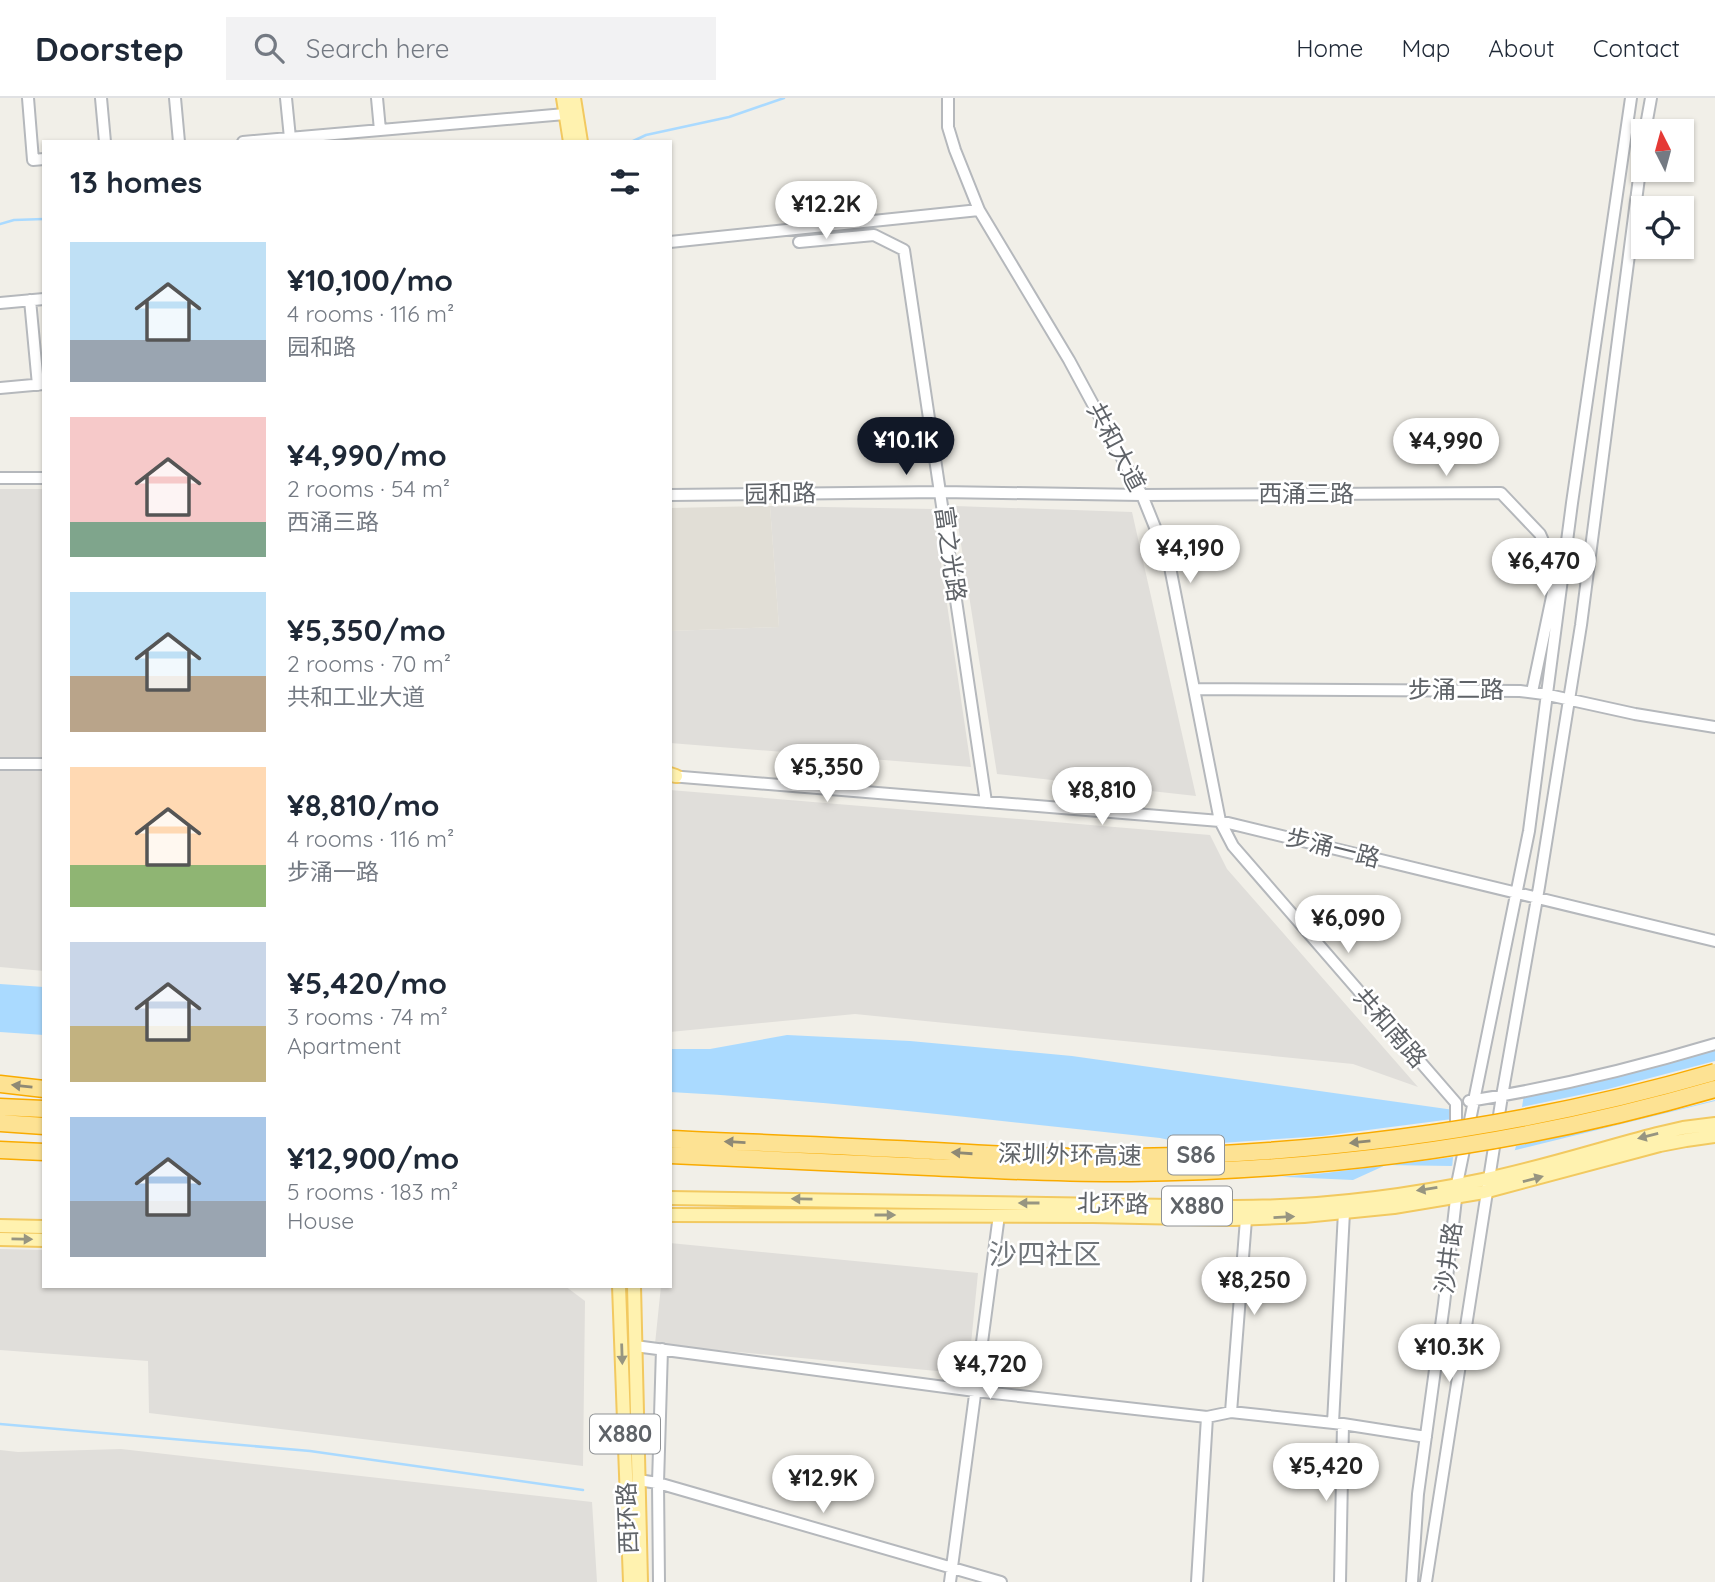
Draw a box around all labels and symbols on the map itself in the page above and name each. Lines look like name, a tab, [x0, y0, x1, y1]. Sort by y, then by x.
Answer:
north arrow	[1631, 119, 1694, 182]
pin: ¥12.2K	[769, 181, 883, 241]
street label: 共和大道	[1081, 397, 1153, 496]
pin: ¥10.1K	[849, 418, 963, 477]
pin: ¥4,990	[1389, 418, 1503, 478]
street label: 园和路	[744, 477, 816, 509]
street label: 西涌三路	[1258, 478, 1354, 508]
street label: 富之光路	[929, 504, 973, 603]
pin: ¥4,190	[1133, 526, 1247, 585]
pin: ¥6,470	[1487, 538, 1601, 598]
street label: 步涌二路	[1408, 674, 1504, 704]
pin: ¥5,350	[770, 744, 884, 804]
pin: ¥8,810	[1045, 768, 1159, 827]
street label: 步涌一路	[1283, 821, 1383, 873]
pin: ¥6,090	[1291, 896, 1405, 955]
street label: 共和南路	[1348, 981, 1434, 1073]
one-way arrow	[11, 1081, 33, 1092]
one-way arrow	[1637, 1131, 1659, 1142]
one-way arrow	[723, 1136, 745, 1147]
road number: S86	[1168, 1136, 1224, 1174]
one-way arrow	[1349, 1137, 1371, 1148]
street label: 深圳外环高速	[998, 1138, 1142, 1170]
one-way arrow	[951, 1147, 973, 1158]
one-way arrow	[1523, 1174, 1544, 1184]
one-way arrow	[1416, 1184, 1438, 1195]
road number: X880	[1162, 1186, 1232, 1226]
street label: 北环路	[1077, 1187, 1149, 1219]
one-way arrow	[790, 1194, 812, 1205]
one-way arrow	[1018, 1197, 1040, 1209]
one-way arrow	[875, 1209, 897, 1221]
one-way arrow	[1274, 1212, 1296, 1223]
street label: 沙井路	[1429, 1220, 1467, 1295]
one-way arrow	[11, 1234, 33, 1245]
district label: 沙四社区	[989, 1236, 1101, 1271]
pin: ¥8,250	[1197, 1258, 1311, 1317]
pin: ¥10.3K	[1392, 1324, 1506, 1384]
pin: ¥4,720	[933, 1342, 1047, 1401]
one-way arrow	[616, 1344, 627, 1366]
road number: X880	[590, 1414, 660, 1454]
pin: ¥5,420	[1269, 1444, 1383, 1503]
pin: ¥12.9K	[766, 1456, 880, 1515]
street label: 西环路	[611, 1482, 643, 1555]

